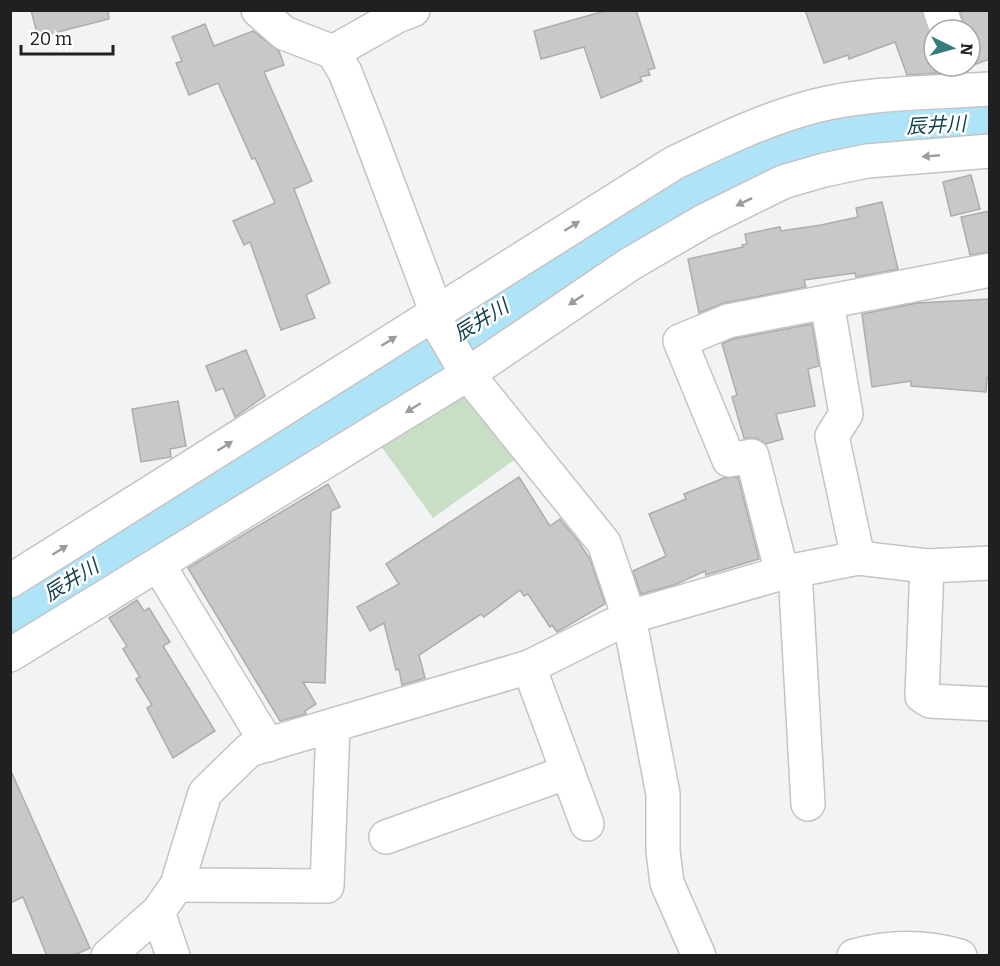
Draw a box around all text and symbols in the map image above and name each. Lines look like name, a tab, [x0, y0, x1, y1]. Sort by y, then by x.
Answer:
scale bar	[21, 18, 112, 56]
north arrow	[922, 18, 982, 78]
text: 20 m	[30, 28, 72, 50]
text: N	[956, 42, 976, 56]
water label: 辰井川	[905, 111, 969, 139]
one-way arrow	[922, 151, 941, 161]
one-way arrow	[735, 197, 752, 206]
one-way arrow	[564, 221, 580, 232]
water label: 辰井川	[449, 293, 514, 346]
one-way arrow	[568, 294, 584, 306]
one-way arrow	[381, 336, 398, 347]
one-way arrow	[405, 402, 421, 413]
one-way arrow	[217, 440, 233, 451]
one-way arrow	[52, 545, 68, 556]
water label: 辰井川	[39, 553, 104, 606]

